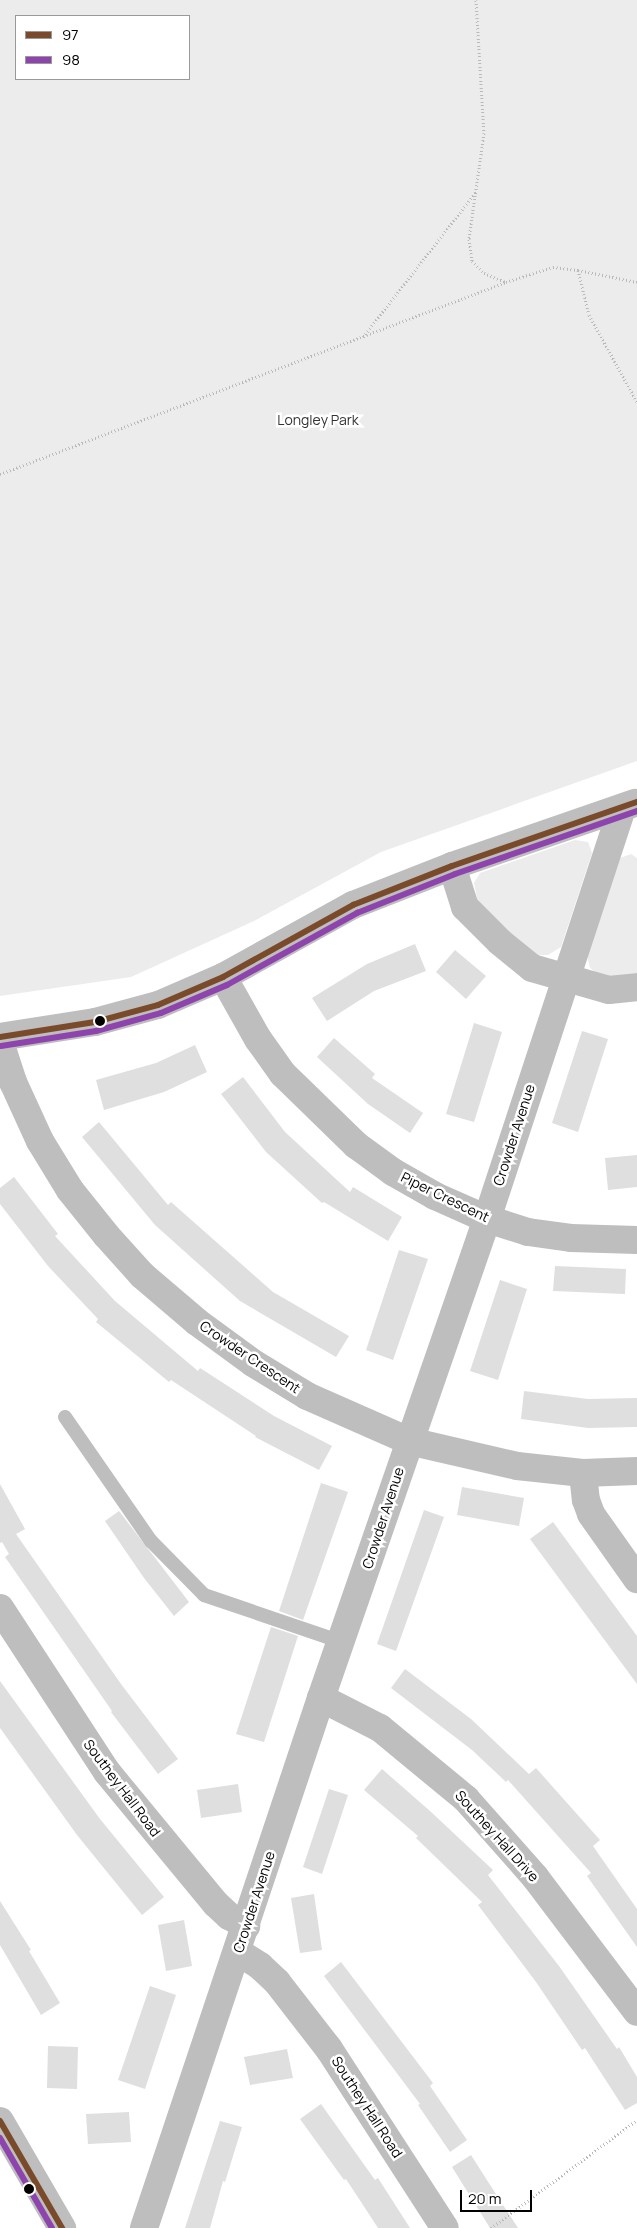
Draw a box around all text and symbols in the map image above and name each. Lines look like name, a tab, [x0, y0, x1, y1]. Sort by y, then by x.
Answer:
legend	[15, 15, 190, 80]
text: 97	[62, 24, 79, 45]
text: 98	[62, 49, 80, 70]
park label: Longley Park	[277, 412, 359, 428]
unlabelled marker	[95, 1016, 105, 1026]
street label: Crowder Avenue	[490, 1082, 538, 1188]
street label: Piper Crescent	[398, 1168, 492, 1226]
street label: Crowder Crescent	[197, 1317, 303, 1397]
street label: Crowder Avenue	[359, 1465, 407, 1571]
street label: Southey Hall Road	[80, 1736, 164, 1840]
street label: Southey Hall Drive	[452, 1787, 542, 1885]
street label: Crowder Avenue	[230, 1849, 278, 1955]
street label: Southey Hall Road	[328, 2053, 406, 2161]
scale bar	[462, 2180, 534, 2212]
unlabelled marker	[24, 2184, 34, 2194]
text: 20 m	[468, 2188, 501, 2209]

